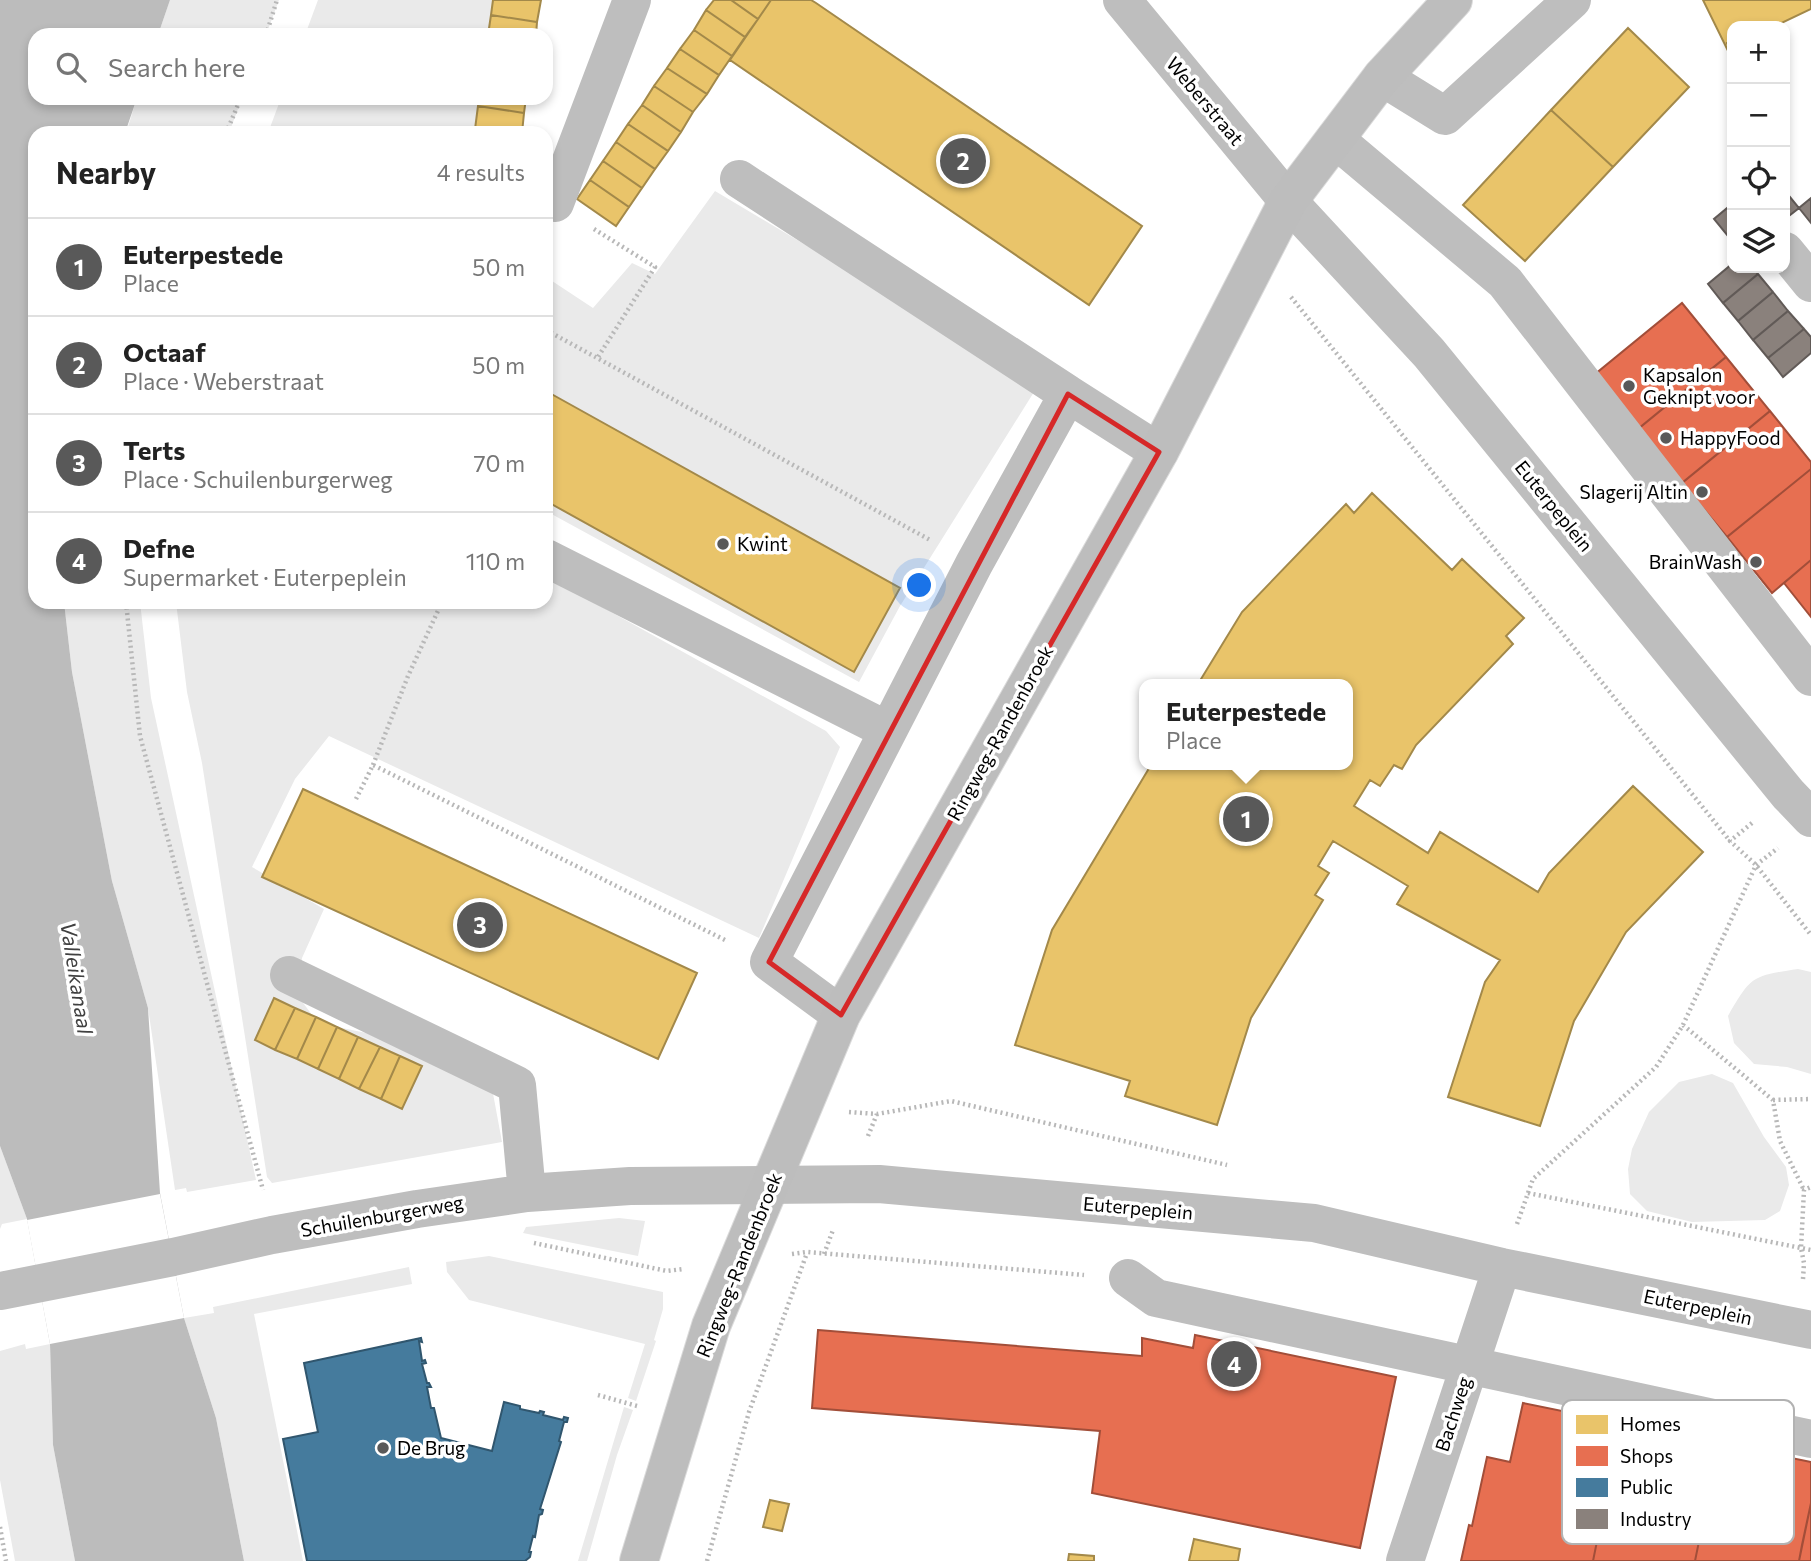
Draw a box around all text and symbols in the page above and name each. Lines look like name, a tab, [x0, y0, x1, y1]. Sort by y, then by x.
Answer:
map controls	[1727, 21, 1790, 273]
button: +	[1727, 21, 1790, 84]
search box	[28, 28, 553, 105]
icon: search	[52, 48, 90, 86]
text: Search here	[108, 51, 246, 82]
street label: Weberstraat	[1162, 52, 1249, 150]
button: −	[1727, 84, 1790, 147]
pin: 2	[940, 135, 986, 187]
button: locate	[1727, 147, 1790, 210]
text: Nearby	[56, 153, 156, 190]
text: 4 results	[437, 158, 525, 186]
button: layers	[1727, 210, 1790, 273]
text: Euterpestede	[123, 238, 283, 269]
text: 1	[74, 253, 84, 281]
text: 50 m	[472, 253, 525, 281]
text: Place	[123, 269, 179, 297]
text: Octaaf	[123, 336, 206, 367]
text: 2	[72, 351, 86, 379]
text: 50 m	[472, 351, 525, 379]
place label: Kapsalon Geknipt voor	[1643, 363, 1756, 408]
text: Place · Weberstraat	[123, 367, 324, 395]
marker: Kapsalon Geknipt voor	[1621, 378, 1637, 394]
place label: HappyFood	[1680, 426, 1780, 449]
marker: HappyFood	[1658, 430, 1674, 446]
text: Terts	[123, 434, 185, 465]
text: 3	[72, 449, 86, 477]
text: 70 m	[473, 449, 525, 477]
street label: Euterpeplein	[1511, 456, 1598, 556]
text: Place · Schuilenburgerweg	[123, 465, 393, 493]
place label: Slagerij Altin	[1580, 480, 1688, 503]
marker: Slagerij Altin	[1694, 484, 1710, 500]
text: Defne	[123, 532, 195, 563]
place label: Kwint	[737, 532, 788, 555]
marker: Kwint	[715, 536, 731, 552]
text: 4	[72, 547, 86, 575]
text: 110 m	[466, 547, 525, 575]
place label: BrainWash	[1649, 550, 1742, 573]
marker: BrainWash	[1748, 554, 1764, 570]
text: Supermarket · Euterpeplein	[123, 563, 407, 591]
your location	[902, 568, 936, 602]
street label: Ringweg-Randenbroek	[942, 641, 1057, 825]
popup	[1139, 679, 1353, 770]
text: Euterpestede	[1166, 695, 1326, 726]
text: Place	[1166, 726, 1222, 754]
pin: 1	[1223, 793, 1269, 845]
pin: 3	[457, 899, 503, 951]
water label: Valleikanaal	[56, 920, 99, 1036]
street label: Ringweg-Randenbroek	[691, 1169, 786, 1361]
street label: Schuilenburgerweg	[299, 1190, 465, 1241]
street label: Euterpeplein	[1082, 1191, 1194, 1224]
street label: Euterpeplein	[1642, 1284, 1754, 1329]
pin: 4	[1211, 1338, 1257, 1390]
street label: Bachweg	[1430, 1373, 1475, 1454]
legend	[1562, 1400, 1794, 1544]
text: Homes	[1620, 1412, 1681, 1435]
place label: De Brug	[397, 1436, 465, 1459]
marker: De Brug	[375, 1440, 391, 1456]
text: Shops	[1620, 1444, 1673, 1467]
text: Public	[1620, 1475, 1673, 1498]
text: Industry	[1620, 1507, 1692, 1530]

